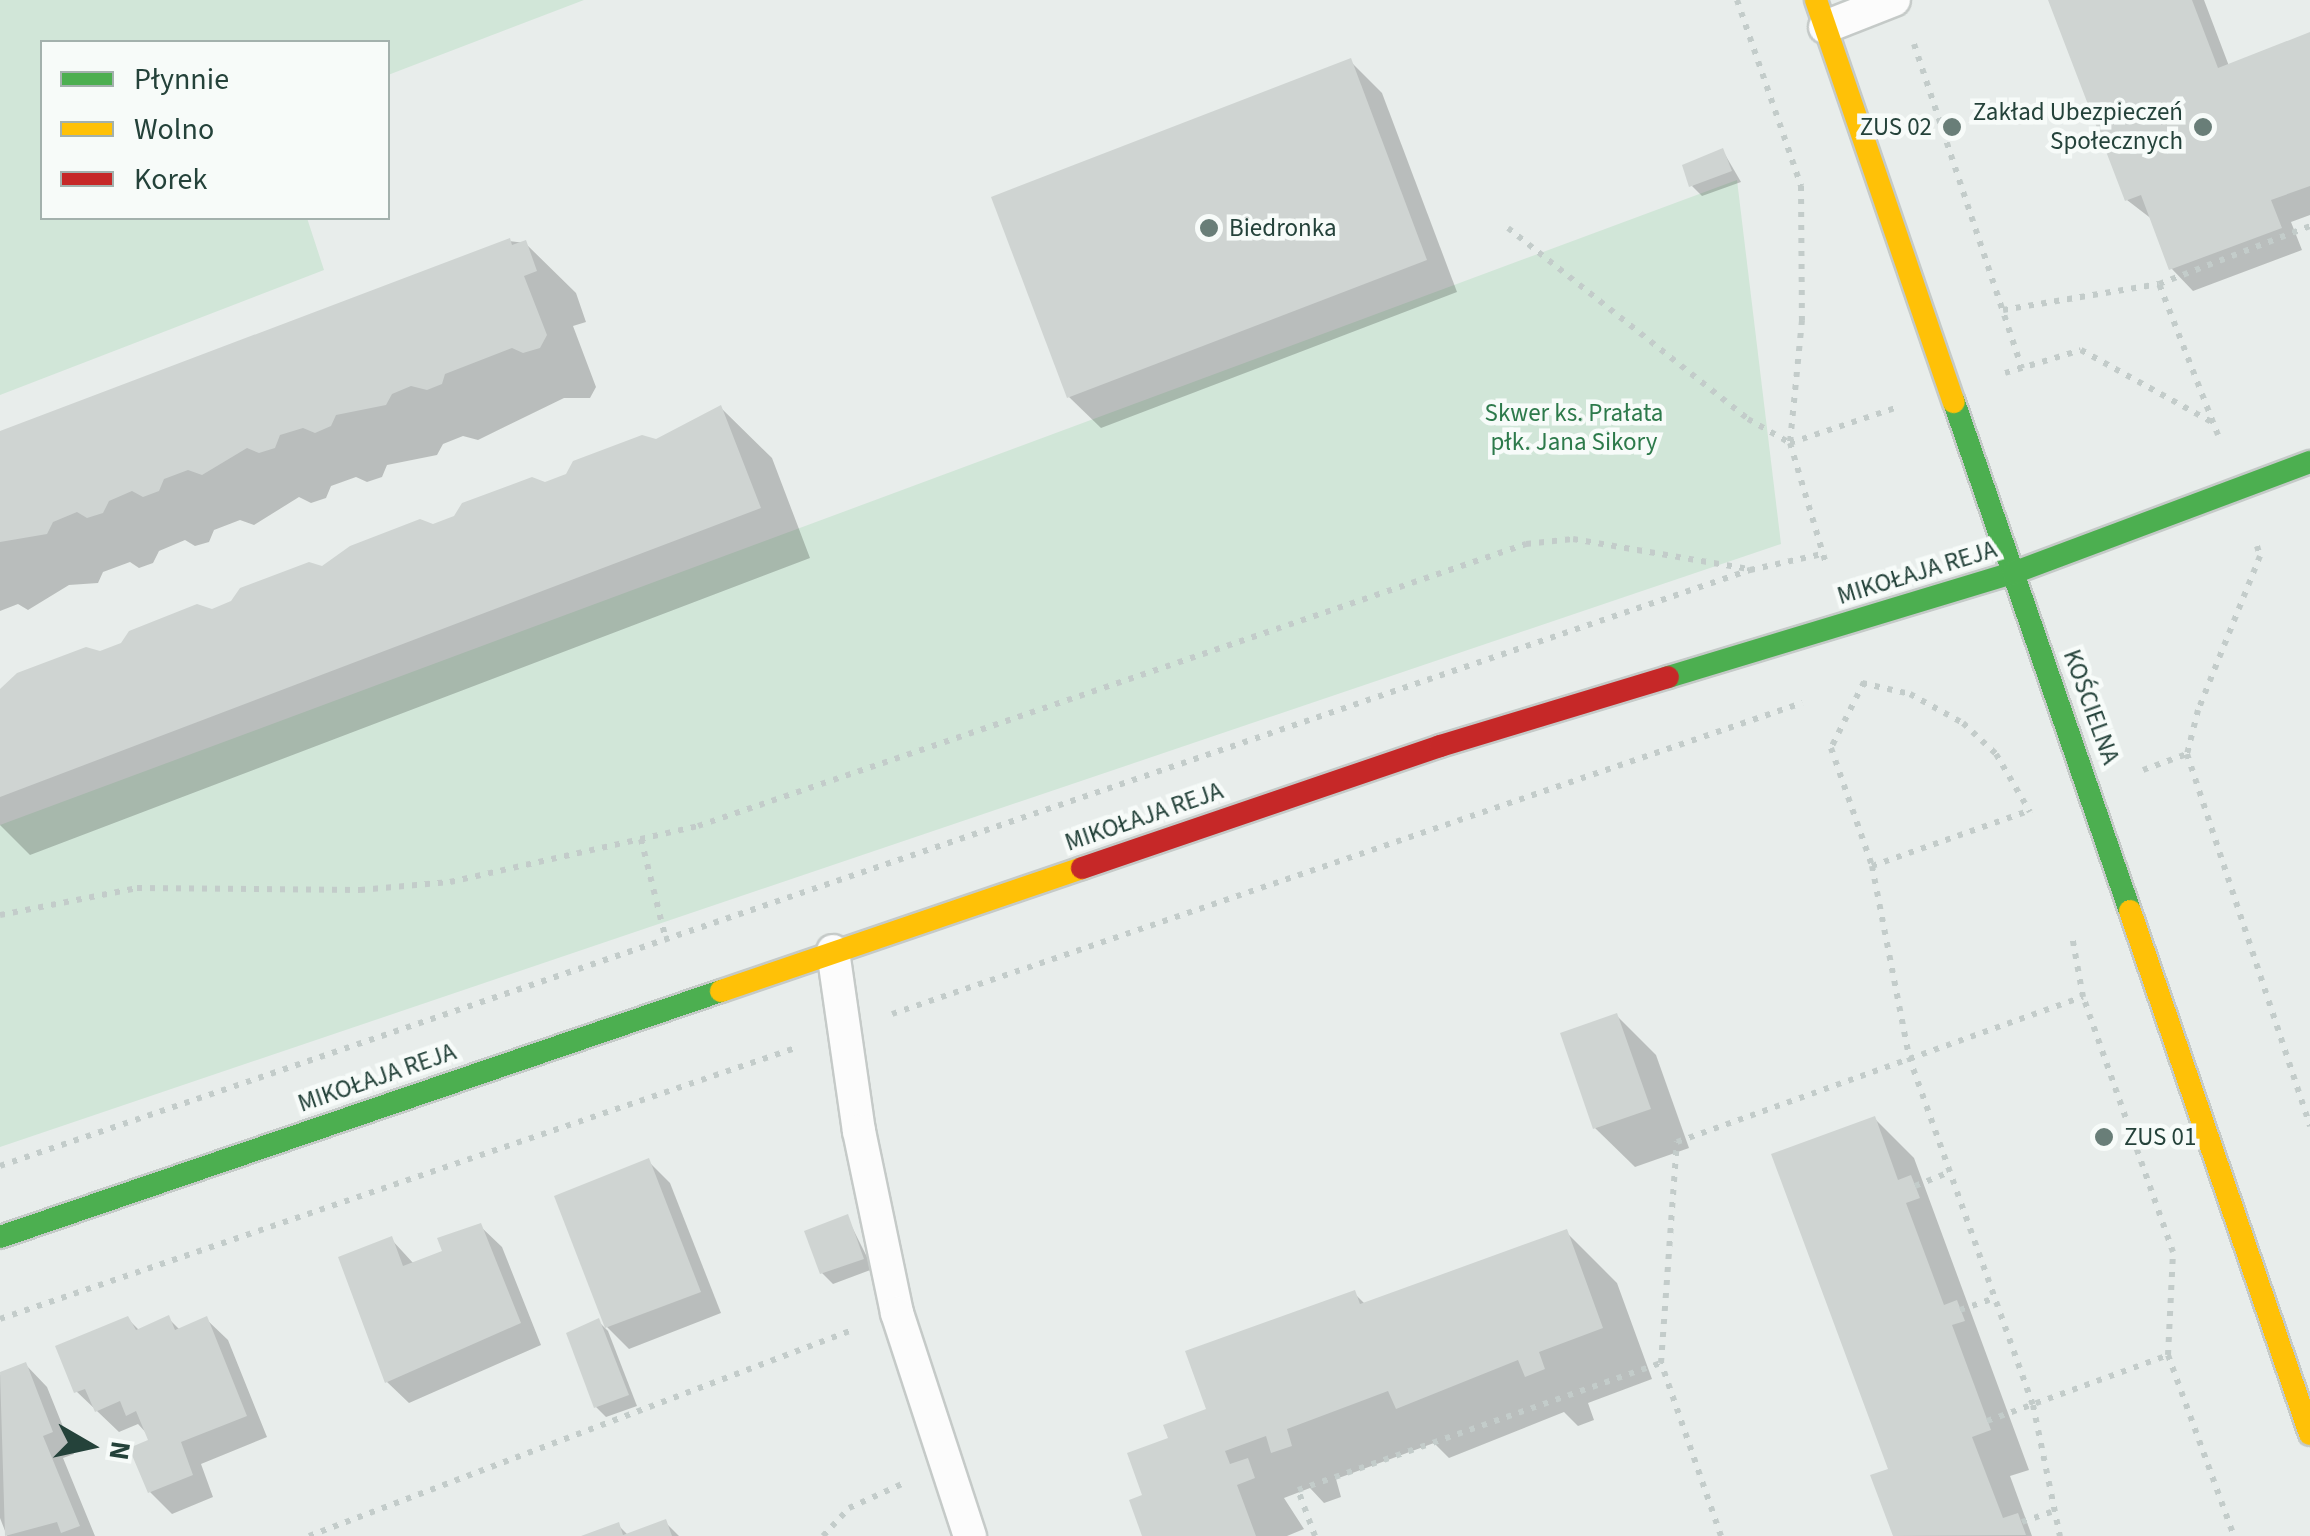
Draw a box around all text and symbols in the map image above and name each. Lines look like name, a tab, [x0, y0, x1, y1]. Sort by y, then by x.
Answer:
legend	[40, 40, 390, 220]
text: Płynnie	[134, 58, 229, 101]
place label: Zakład Ubezpieczeń Społecznych	[1973, 98, 2183, 157]
text: Wolno	[134, 108, 214, 151]
place label: ZUS 02	[1860, 112, 1932, 142]
marker: ZUS 02	[1941, 116, 1963, 138]
marker: Zakład Ubezpieczeń Społecznych	[2192, 116, 2214, 138]
text: Korek	[134, 158, 207, 201]
place label: Biedronka	[1229, 213, 1336, 243]
marker: Biedronka	[1198, 217, 1220, 239]
park label: Skwer ks. Prałata płk. Jana Sikory	[1485, 399, 1663, 458]
street label: MIKOŁAJA REJA	[1834, 535, 2000, 611]
street label: KOŚCIELNA	[2056, 646, 2126, 768]
street label: MIKOŁAJA REJA	[1061, 776, 1227, 858]
street label: MIKOŁAJA REJA	[294, 1037, 460, 1119]
place label: ZUS 01	[2124, 1122, 2196, 1152]
marker: ZUS 01	[2093, 1126, 2115, 1148]
north arrow	[40, 1396, 140, 1496]
text: N	[98, 1438, 141, 1463]

